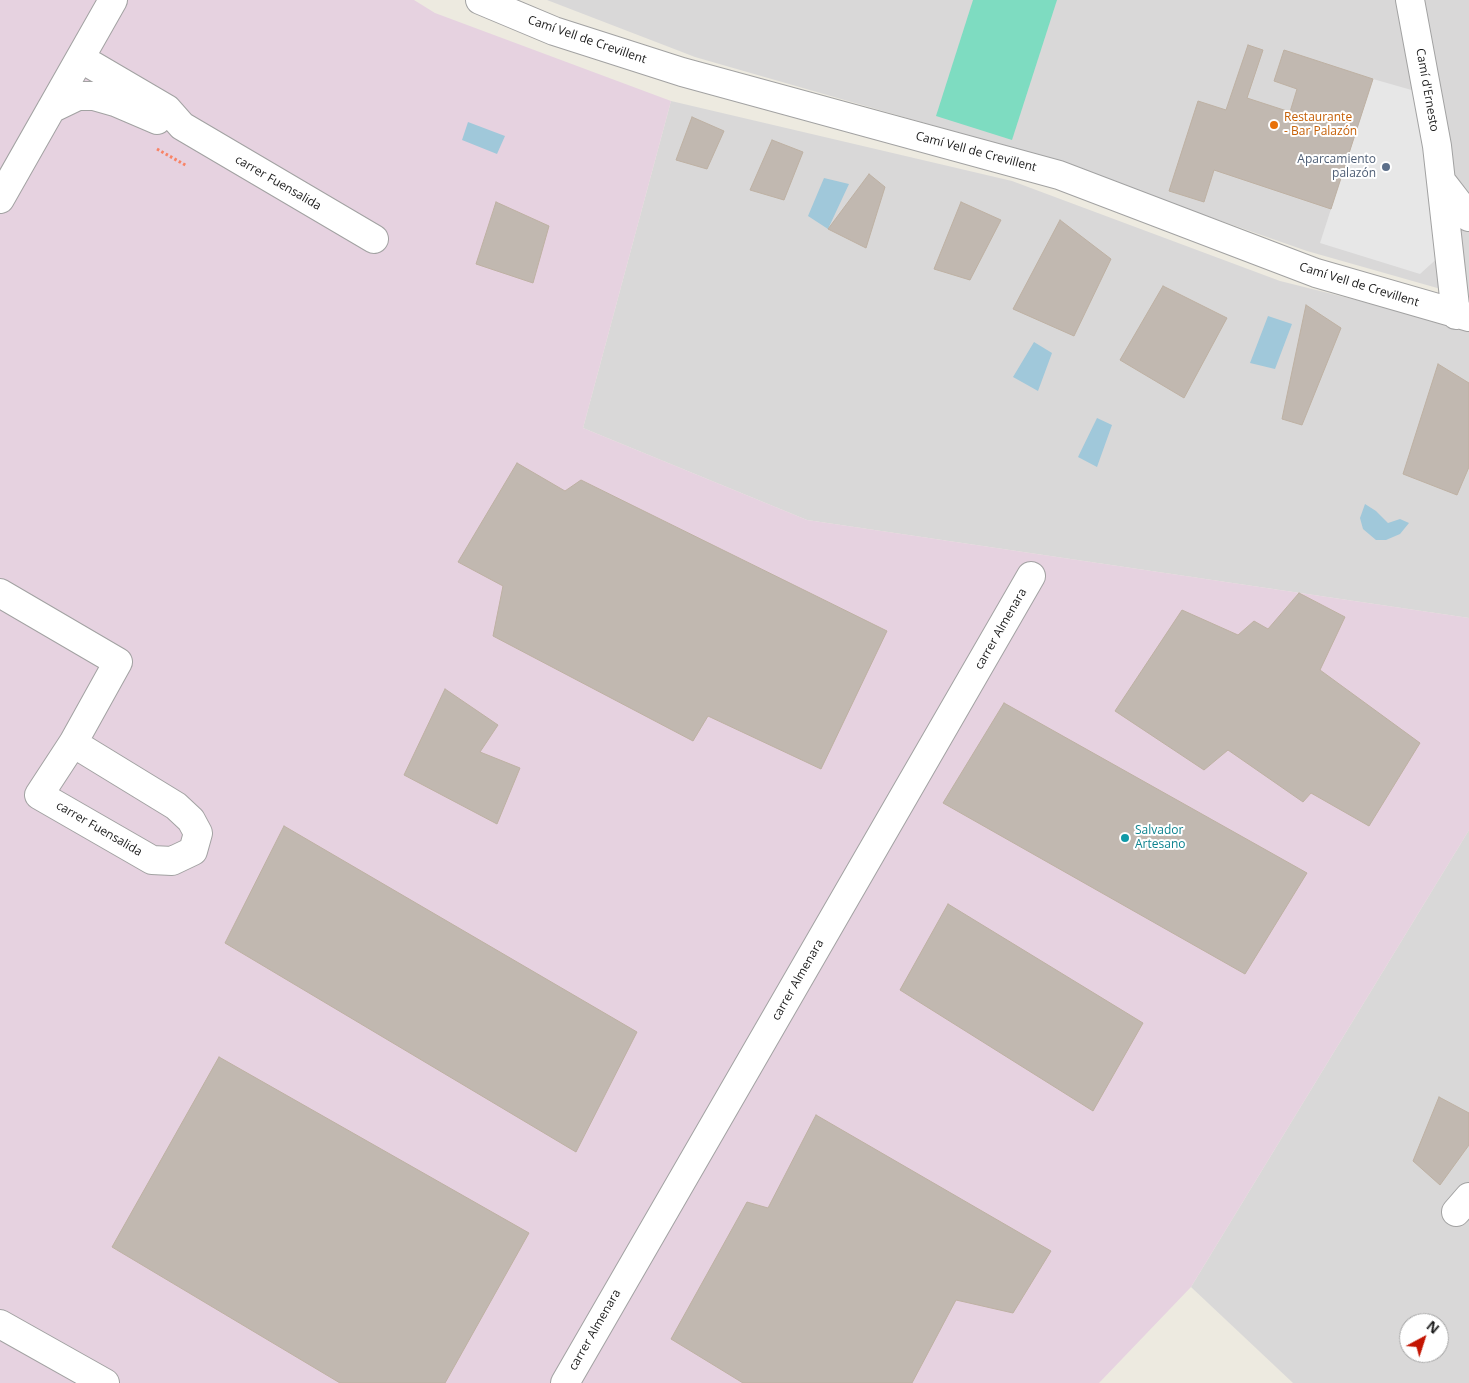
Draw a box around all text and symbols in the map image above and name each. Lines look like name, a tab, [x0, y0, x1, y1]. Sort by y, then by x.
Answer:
street label: Camí Vell de Crevillent	[526, 13, 648, 67]
street label: Camí d'Ernesto	[1413, 47, 1441, 133]
place label: Restaurante - Bar Palazón	[1284, 111, 1357, 139]
marker: Restaurante - Bar Palazón	[1268, 119, 1280, 131]
street label: Camí Vell de Crevillent	[914, 129, 1038, 175]
street label: carrer Fuensalida	[232, 152, 324, 214]
place label: Aparcamiento palazón	[1297, 153, 1376, 181]
marker: Aparcamiento palazón	[1380, 161, 1392, 173]
street label: Camí Vell de Crevillent	[1297, 260, 1421, 310]
street label: carrer Almenara	[972, 586, 1030, 672]
street label: carrer Fuensalida	[53, 798, 145, 860]
place label: Salvador Artesano	[1135, 824, 1185, 852]
marker: Salvador Artesano	[1119, 832, 1131, 844]
street label: carrer Almenara	[769, 937, 827, 1023]
street label: carrer Almenara	[566, 1287, 624, 1373]
north arrow	[1399, 1313, 1449, 1363]
text: N	[1423, 1316, 1444, 1338]

